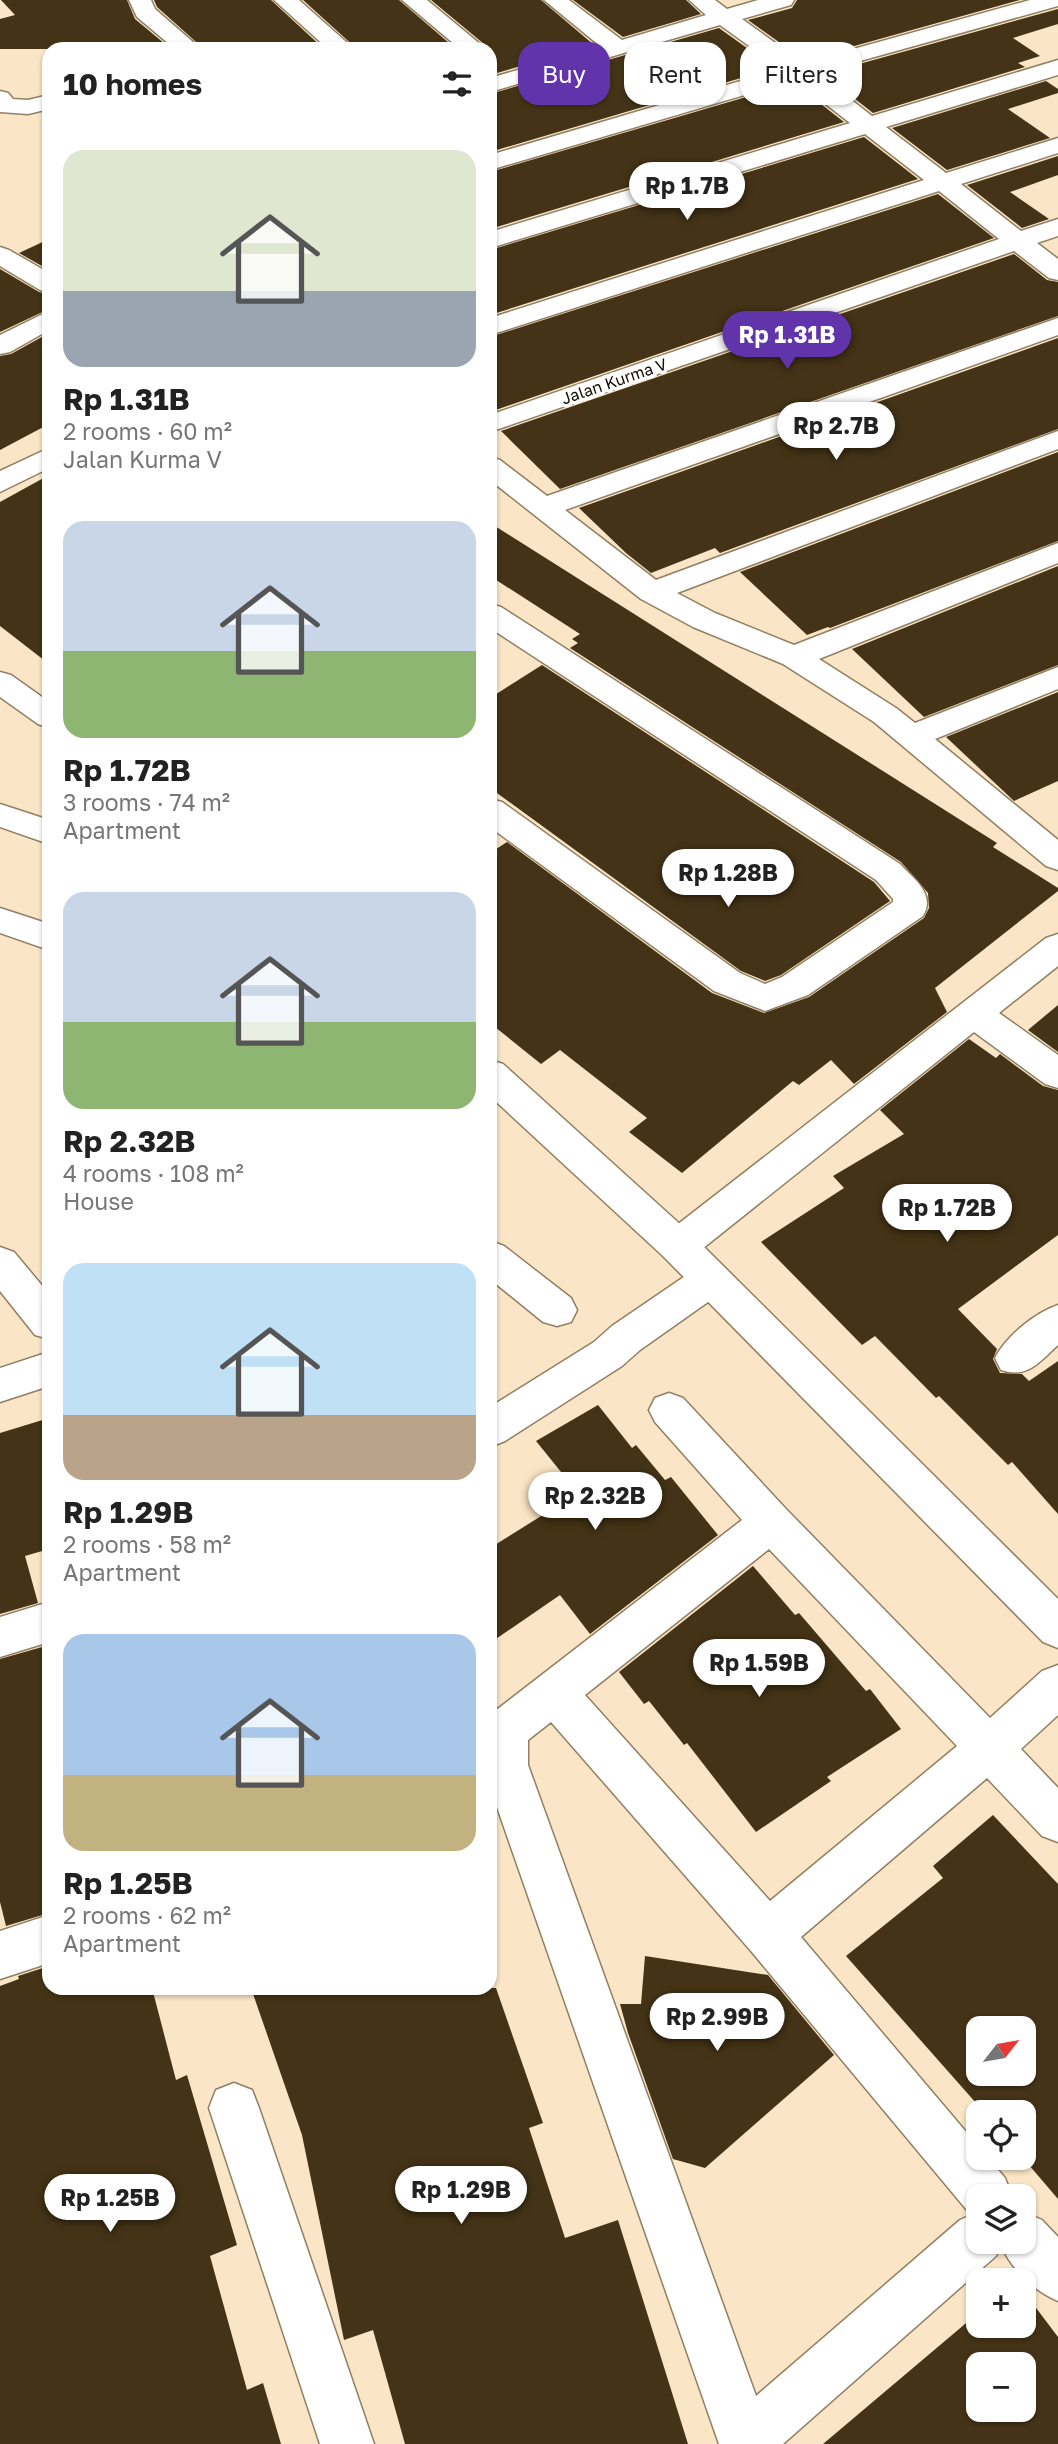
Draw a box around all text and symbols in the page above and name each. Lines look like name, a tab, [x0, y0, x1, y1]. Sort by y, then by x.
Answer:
chip: Buy	[518, 42, 610, 105]
chip: Rent	[624, 42, 726, 105]
chip: Filters	[740, 42, 862, 105]
icon: filters	[438, 65, 476, 103]
text: 10 homes	[63, 66, 202, 102]
pin: Rp 1.7B	[622, 162, 752, 222]
text: Rp 1.7B	[645, 171, 729, 199]
icon: home	[207, 196, 333, 322]
pin: Rp 1.31B	[715, 312, 859, 371]
text: Rp 1.31B	[738, 320, 836, 348]
street label: Jalan Kurma V	[559, 353, 670, 408]
text: Rp 1.31B	[63, 381, 190, 417]
pin: Rp 2.7B	[771, 402, 901, 462]
text: Rp 2.7B	[793, 411, 879, 439]
text: 2 rooms · 60 m²	[63, 417, 232, 445]
text: Jalan Kurma V	[63, 445, 222, 473]
icon: home	[207, 567, 333, 693]
text: Rp 1.72B	[63, 752, 191, 788]
text: 3 rooms · 74 m²	[63, 788, 230, 816]
text: Apartment	[63, 816, 181, 844]
pin: Rp 1.28B	[656, 850, 800, 909]
text: Rp 1.28B	[678, 858, 778, 886]
icon: home	[207, 938, 333, 1064]
text: Rp 2.32B	[63, 1123, 195, 1159]
text: 4 rooms · 108 m²	[63, 1159, 244, 1187]
pin: Rp 1.72B	[875, 1184, 1019, 1244]
text: House	[63, 1187, 134, 1215]
text: Rp 1.72B	[898, 1193, 996, 1221]
icon: home	[207, 1309, 333, 1435]
pin: Rp 2.32B	[523, 1472, 667, 1532]
text: Rp 2.32B	[544, 1481, 646, 1509]
text: Rp 1.29B	[63, 1494, 193, 1530]
text: 2 rooms · 58 m²	[63, 1530, 231, 1558]
text: Apartment	[63, 1558, 181, 1586]
pin: Rp 1.59B	[687, 1640, 831, 1699]
text: Rp 1.59B	[709, 1648, 809, 1676]
icon: home	[207, 1680, 333, 1806]
text: Rp 1.25B	[63, 1865, 193, 1901]
text: 2 rooms · 62 m²	[63, 1901, 231, 1929]
text: Apartment	[63, 1929, 181, 1957]
pin: Rp 2.99B	[645, 1994, 789, 2053]
text: Rp 2.99B	[666, 2002, 768, 2030]
north arrow	[966, 2016, 1036, 2086]
map controls	[966, 2016, 1036, 2422]
button: locate	[966, 2100, 1036, 2170]
pin: Rp 1.29B	[389, 2166, 533, 2226]
pin: Rp 1.25B	[38, 2174, 182, 2234]
text: Rp 1.29B	[411, 2175, 511, 2203]
text: Rp 1.25B	[60, 2183, 160, 2211]
button: layers	[966, 2184, 1036, 2254]
button: +	[966, 2268, 1036, 2338]
button: −	[966, 2352, 1036, 2422]

